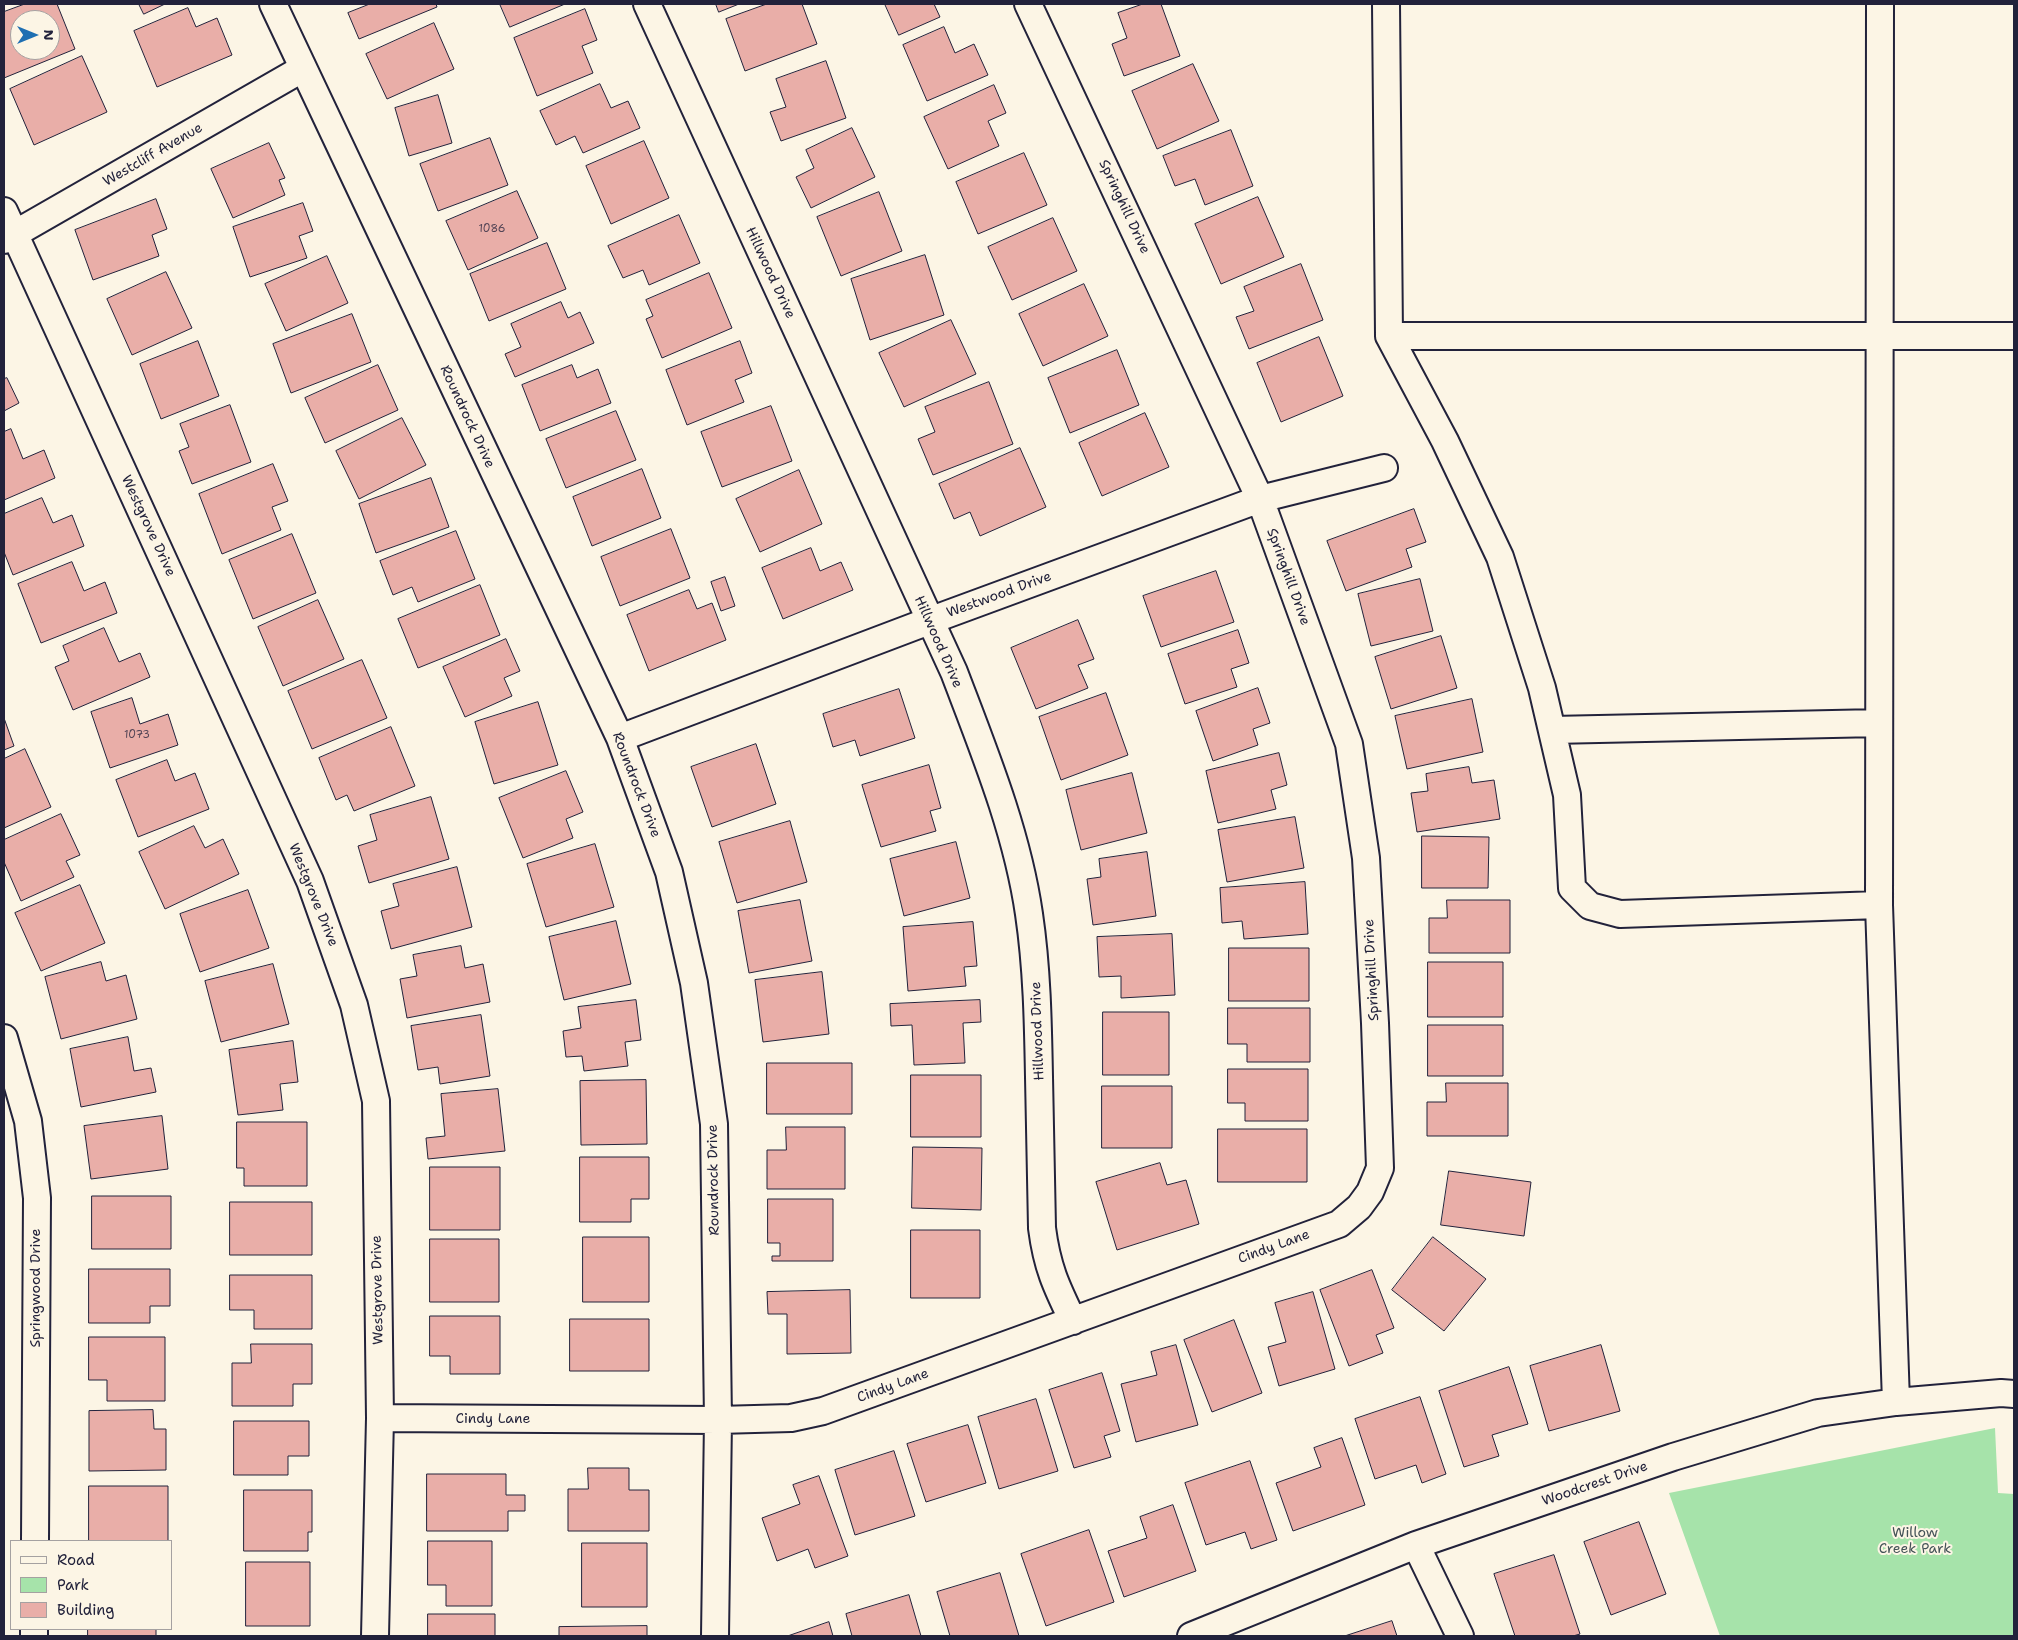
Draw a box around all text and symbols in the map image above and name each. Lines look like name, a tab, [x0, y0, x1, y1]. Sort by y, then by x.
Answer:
north arrow	[10, 10, 60, 60]
text: N	[40, 29, 58, 41]
street label: Westcliff Avenue	[100, 120, 206, 190]
street label: Springhill Drive	[1095, 157, 1153, 257]
house number: 1086	[479, 222, 505, 236]
street label: Hillwood Drive	[741, 225, 799, 321]
street label: Roundrock Drive	[436, 363, 498, 471]
street label: Westgrove Drive	[117, 473, 179, 579]
street label: Springhill Drive	[1263, 526, 1313, 628]
street label: Westwood Drive	[944, 568, 1054, 622]
street label: Hillwood Drive	[910, 593, 966, 691]
house number: 1073	[124, 728, 150, 742]
street label: Roundrock Drive	[608, 730, 664, 840]
street label: Westgrove Drive	[285, 841, 341, 949]
street label: Springhill Drive	[1361, 919, 1383, 1021]
street label: Hillwood Drive	[1028, 981, 1048, 1081]
street label: Roundrock Drive	[705, 1124, 723, 1236]
street label: Cindy Lane	[1236, 1226, 1312, 1268]
street label: Springwood Drive	[28, 1229, 44, 1347]
street label: Westgrove Drive	[369, 1235, 387, 1345]
street label: Cindy Lane	[855, 1365, 931, 1407]
street label: Cindy Lane	[455, 1411, 531, 1427]
street label: Woodcrest Drive	[1540, 1458, 1650, 1510]
park label: Willow Creek Park	[1879, 1525, 1951, 1558]
legend	[10, 1540, 172, 1630]
text: Road	[57, 1550, 95, 1570]
text: Park	[57, 1575, 89, 1595]
text: Building	[57, 1600, 114, 1620]

